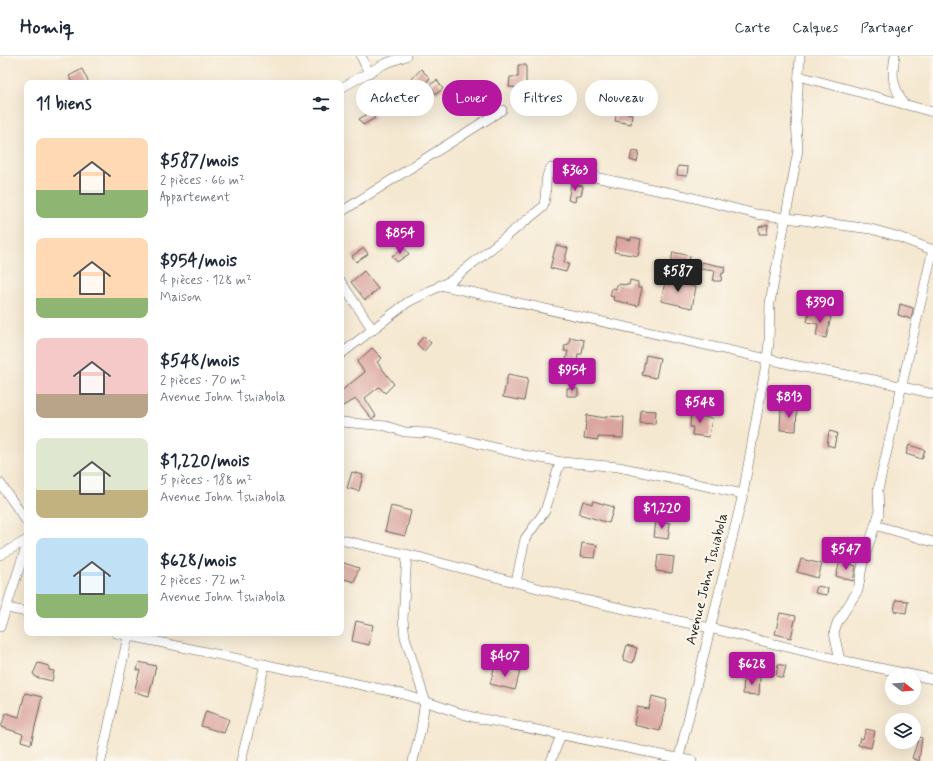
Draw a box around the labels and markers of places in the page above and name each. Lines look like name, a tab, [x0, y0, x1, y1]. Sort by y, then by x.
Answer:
pin: $363	[551, 158, 599, 192]
pin: $854	[376, 221, 424, 255]
pin: $587	[654, 259, 702, 293]
pin: $390	[796, 290, 844, 324]
pin: $954	[548, 358, 596, 392]
pin: $813	[765, 385, 813, 419]
pin: $548	[676, 390, 724, 424]
pin: $1,220	[629, 496, 695, 530]
pin: $547	[822, 537, 870, 571]
pin: $407	[481, 644, 529, 678]
pin: $628	[728, 652, 776, 686]

